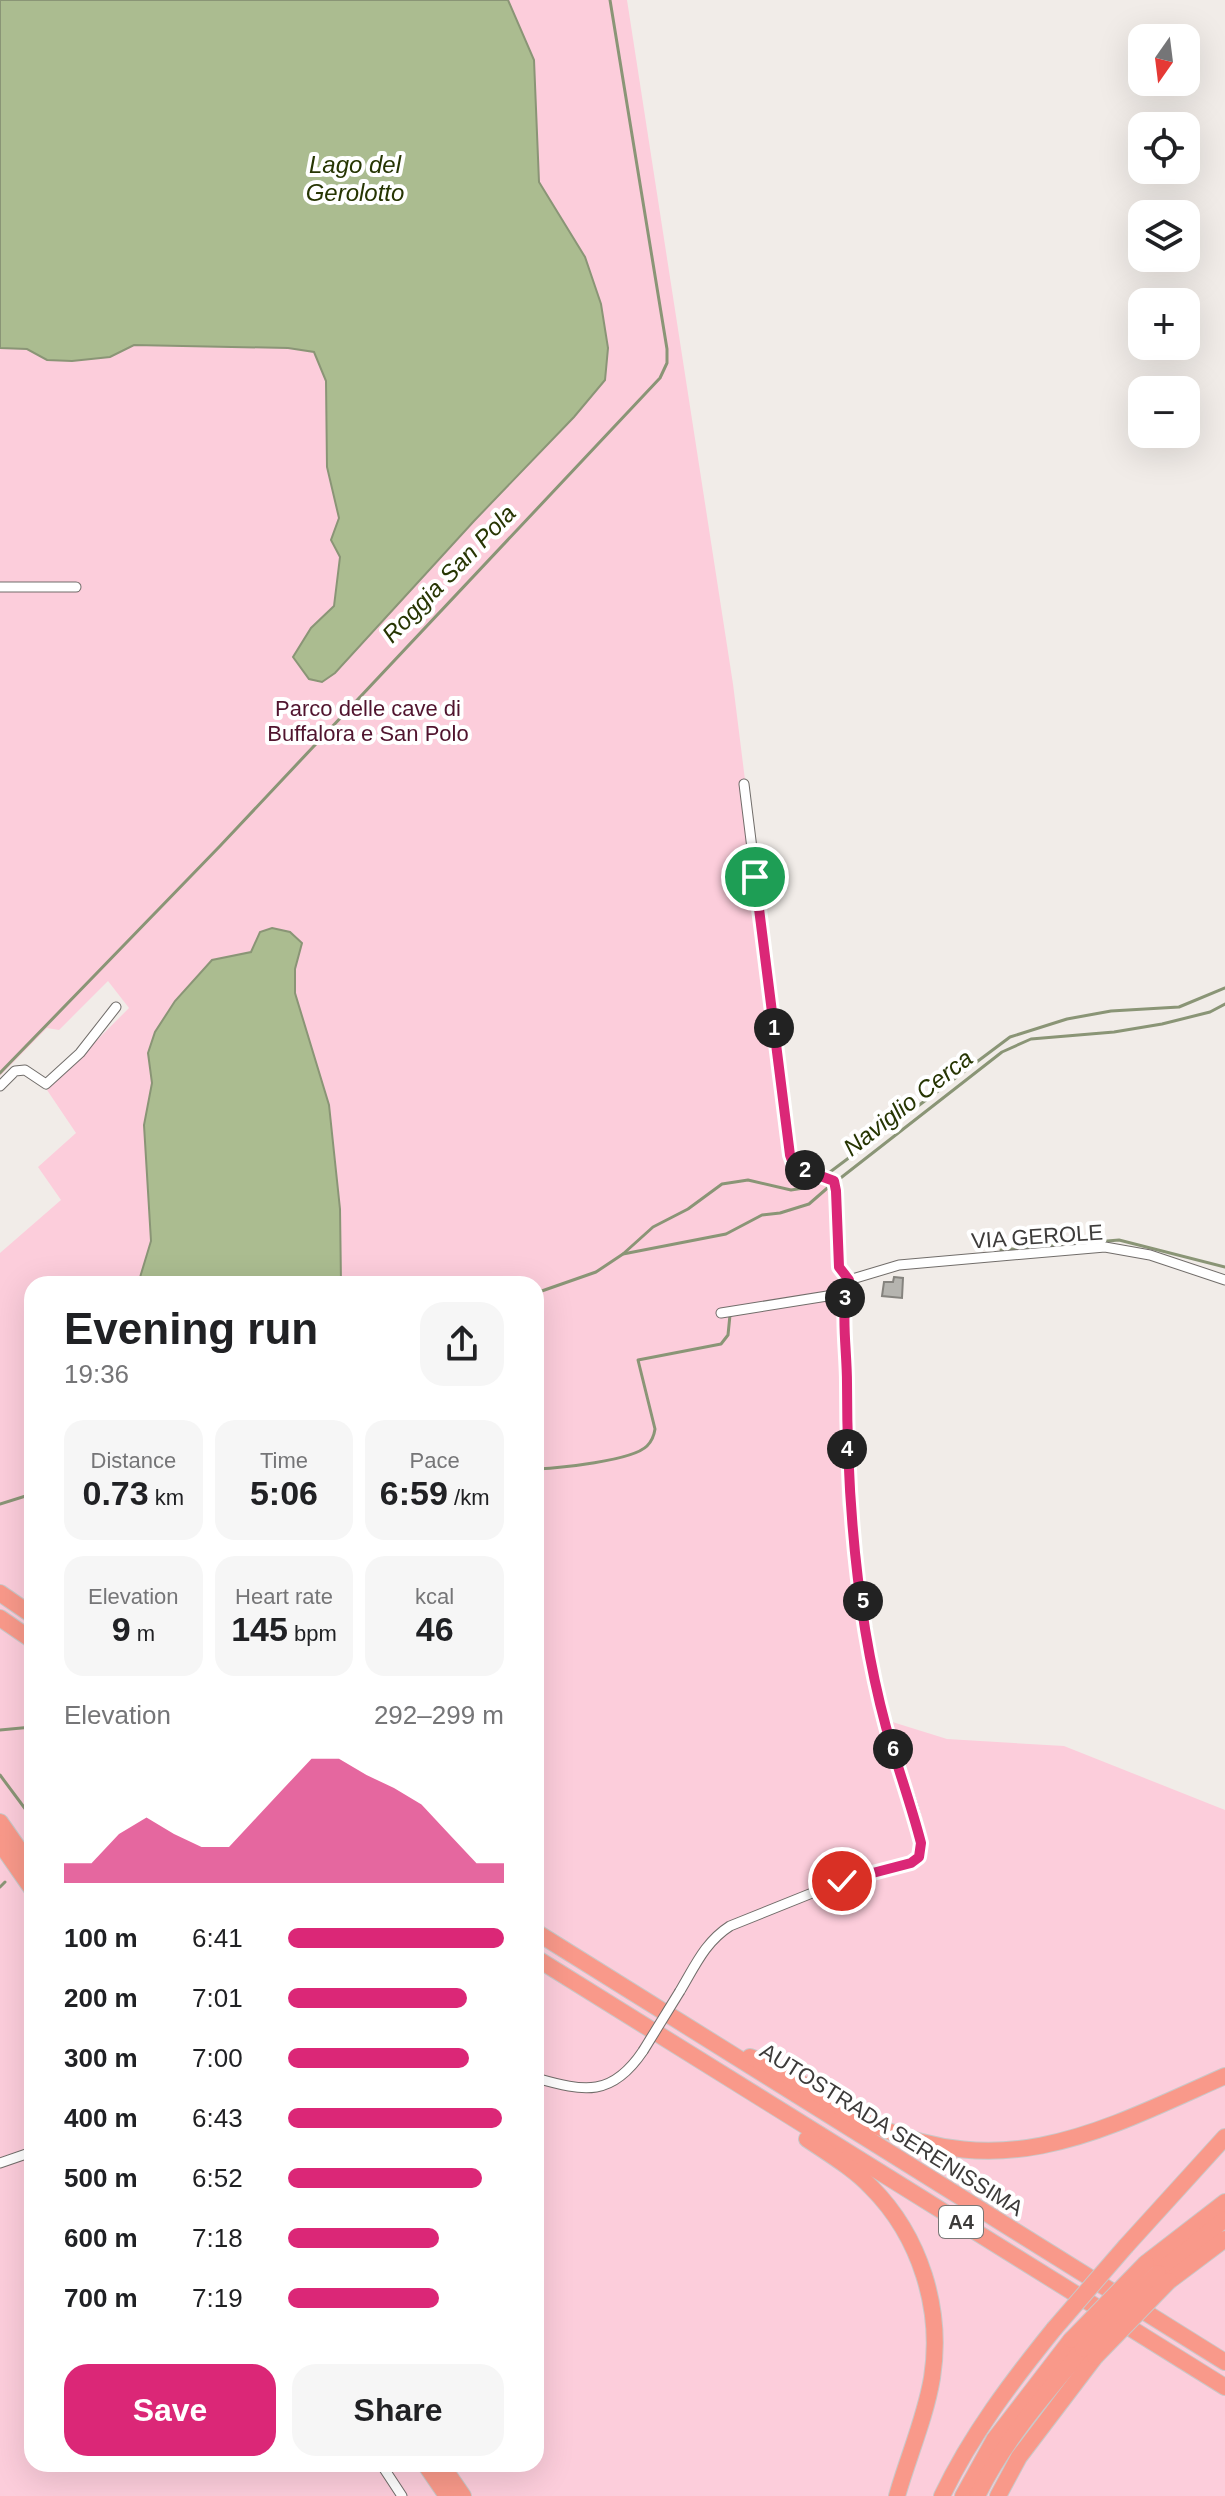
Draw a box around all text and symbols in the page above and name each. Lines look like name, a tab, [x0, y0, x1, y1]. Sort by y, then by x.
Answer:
north arrow	[1128, 24, 1200, 96]
map controls	[1128, 24, 1200, 448]
button: locate	[1128, 112, 1200, 184]
water label: Lago del Gerolotto	[306, 151, 404, 206]
button: layers	[1128, 200, 1200, 272]
button: +	[1128, 288, 1200, 360]
button: −	[1128, 376, 1200, 448]
water label: Roggia San Pola	[376, 499, 521, 648]
park label: Parco delle cave di Buffalora e San Polo	[267, 696, 469, 746]
pin	[721, 843, 789, 911]
icon: arrive	[733, 855, 777, 899]
pin: 1	[754, 1008, 794, 1048]
text: 1	[768, 1015, 780, 1040]
water label: Naviglio Cerca	[838, 1044, 977, 1161]
pin: 2	[785, 1150, 825, 1190]
text: 2	[799, 1157, 811, 1182]
street label: VIA GEROLE	[970, 1219, 1104, 1254]
pin: 3	[825, 1278, 865, 1318]
text: 3	[839, 1285, 851, 1310]
button: share	[420, 1302, 504, 1386]
text: Evening run	[64, 1304, 318, 1353]
text: 19:36	[64, 1359, 129, 1389]
pin: 4	[827, 1429, 867, 1469]
text: 4	[841, 1436, 853, 1461]
text: Distance	[91, 1448, 176, 1473]
text: Time	[260, 1448, 308, 1473]
text: Pace	[410, 1448, 460, 1473]
text: 0.73	[83, 1474, 149, 1512]
text: 5:06	[250, 1474, 318, 1512]
text: 6:59	[380, 1474, 448, 1512]
text: km	[149, 1485, 184, 1510]
text: /km	[448, 1485, 489, 1510]
pin: 5	[843, 1581, 883, 1621]
text: Elevation	[88, 1584, 179, 1609]
text: Heart rate	[235, 1584, 333, 1609]
text: kcal	[415, 1584, 454, 1609]
text: 5	[857, 1588, 869, 1613]
text: 9	[112, 1610, 131, 1648]
text: 145	[231, 1610, 288, 1648]
text: 46	[416, 1610, 454, 1648]
text: m	[131, 1621, 155, 1646]
text: bpm	[288, 1621, 337, 1646]
text: Elevation	[64, 1700, 171, 1730]
text: 292–299 m	[374, 1700, 504, 1730]
pin: 6	[873, 1729, 913, 1769]
text: 6	[887, 1736, 899, 1761]
pin	[808, 1847, 876, 1915]
icon: check	[820, 1859, 864, 1903]
text: 100 m	[64, 1923, 138, 1953]
text: 6:41	[192, 1923, 243, 1953]
text: 200 m	[64, 1983, 138, 2013]
text: 7:01	[192, 1983, 243, 2013]
street label: AUTOSTRADA SERENISSIMA	[756, 2038, 1028, 2221]
text: 300 m	[64, 2043, 138, 2073]
text: 7:00	[192, 2043, 243, 2073]
text: 400 m	[64, 2103, 138, 2133]
text: 6:43	[192, 2103, 243, 2133]
text: 500 m	[64, 2163, 138, 2193]
text: 6:52	[192, 2163, 243, 2193]
road number: A4	[939, 2206, 983, 2238]
text: 600 m	[64, 2223, 138, 2253]
text: 7:18	[192, 2223, 243, 2253]
text: 700 m	[64, 2283, 138, 2313]
text: 7:19	[192, 2283, 243, 2313]
button: Save	[64, 2364, 276, 2456]
button: Share	[292, 2364, 504, 2456]

